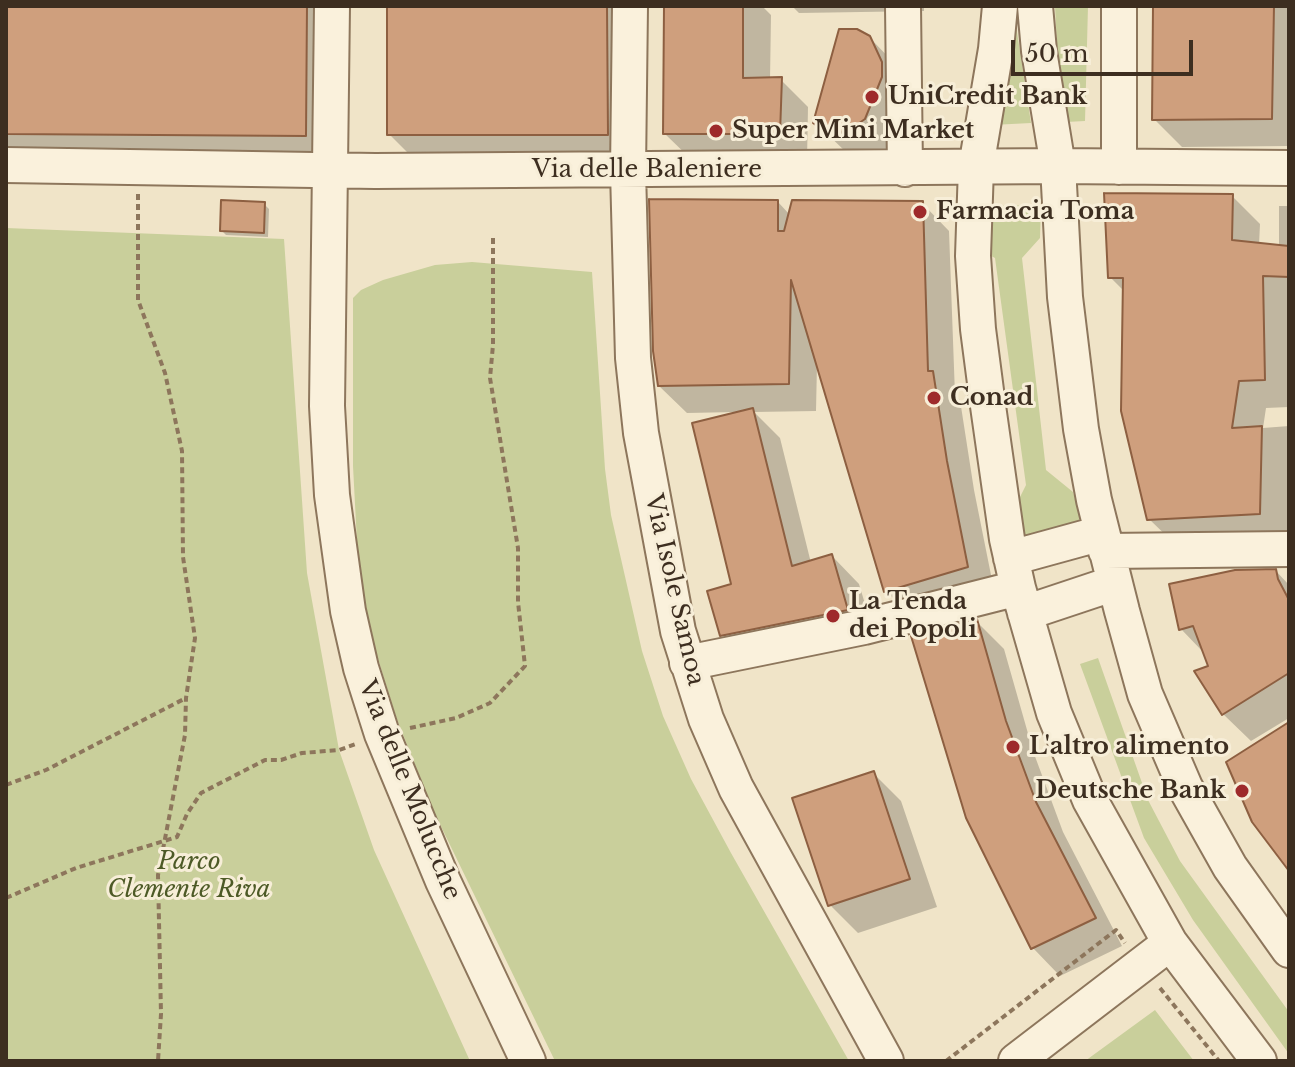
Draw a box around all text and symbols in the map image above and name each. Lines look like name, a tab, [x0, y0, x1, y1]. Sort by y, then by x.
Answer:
scale bar	[1015, 24, 1197, 74]
text: 50 m	[1025, 39, 1088, 68]
place label: UniCredit Bank	[888, 83, 1087, 111]
marker: UniCredit Bank	[863, 88, 881, 106]
place label: Super Mini Market	[732, 117, 974, 145]
marker: Super Mini Market	[707, 122, 725, 140]
street label: Via delle Baleniere	[532, 156, 762, 184]
place label: Farmacia Toma	[936, 198, 1134, 226]
marker: Farmacia Toma	[911, 203, 929, 221]
place label: Conad	[950, 384, 1033, 412]
marker: Conad	[925, 389, 943, 407]
street label: Via Isole Samoa	[638, 492, 710, 688]
place label: La Tenda dei Popoli	[849, 588, 977, 644]
marker: La Tenda dei Popoli	[824, 607, 842, 625]
street label: Via delle Molucche	[352, 676, 466, 904]
place label: L'altro alimento	[1029, 733, 1229, 761]
marker: L'altro alimento	[1004, 738, 1022, 756]
place label: Deutsche Bank	[1035, 777, 1226, 805]
marker: Deutsche Bank	[1233, 782, 1251, 800]
park label: Parco Clemente Riva	[108, 848, 270, 904]

